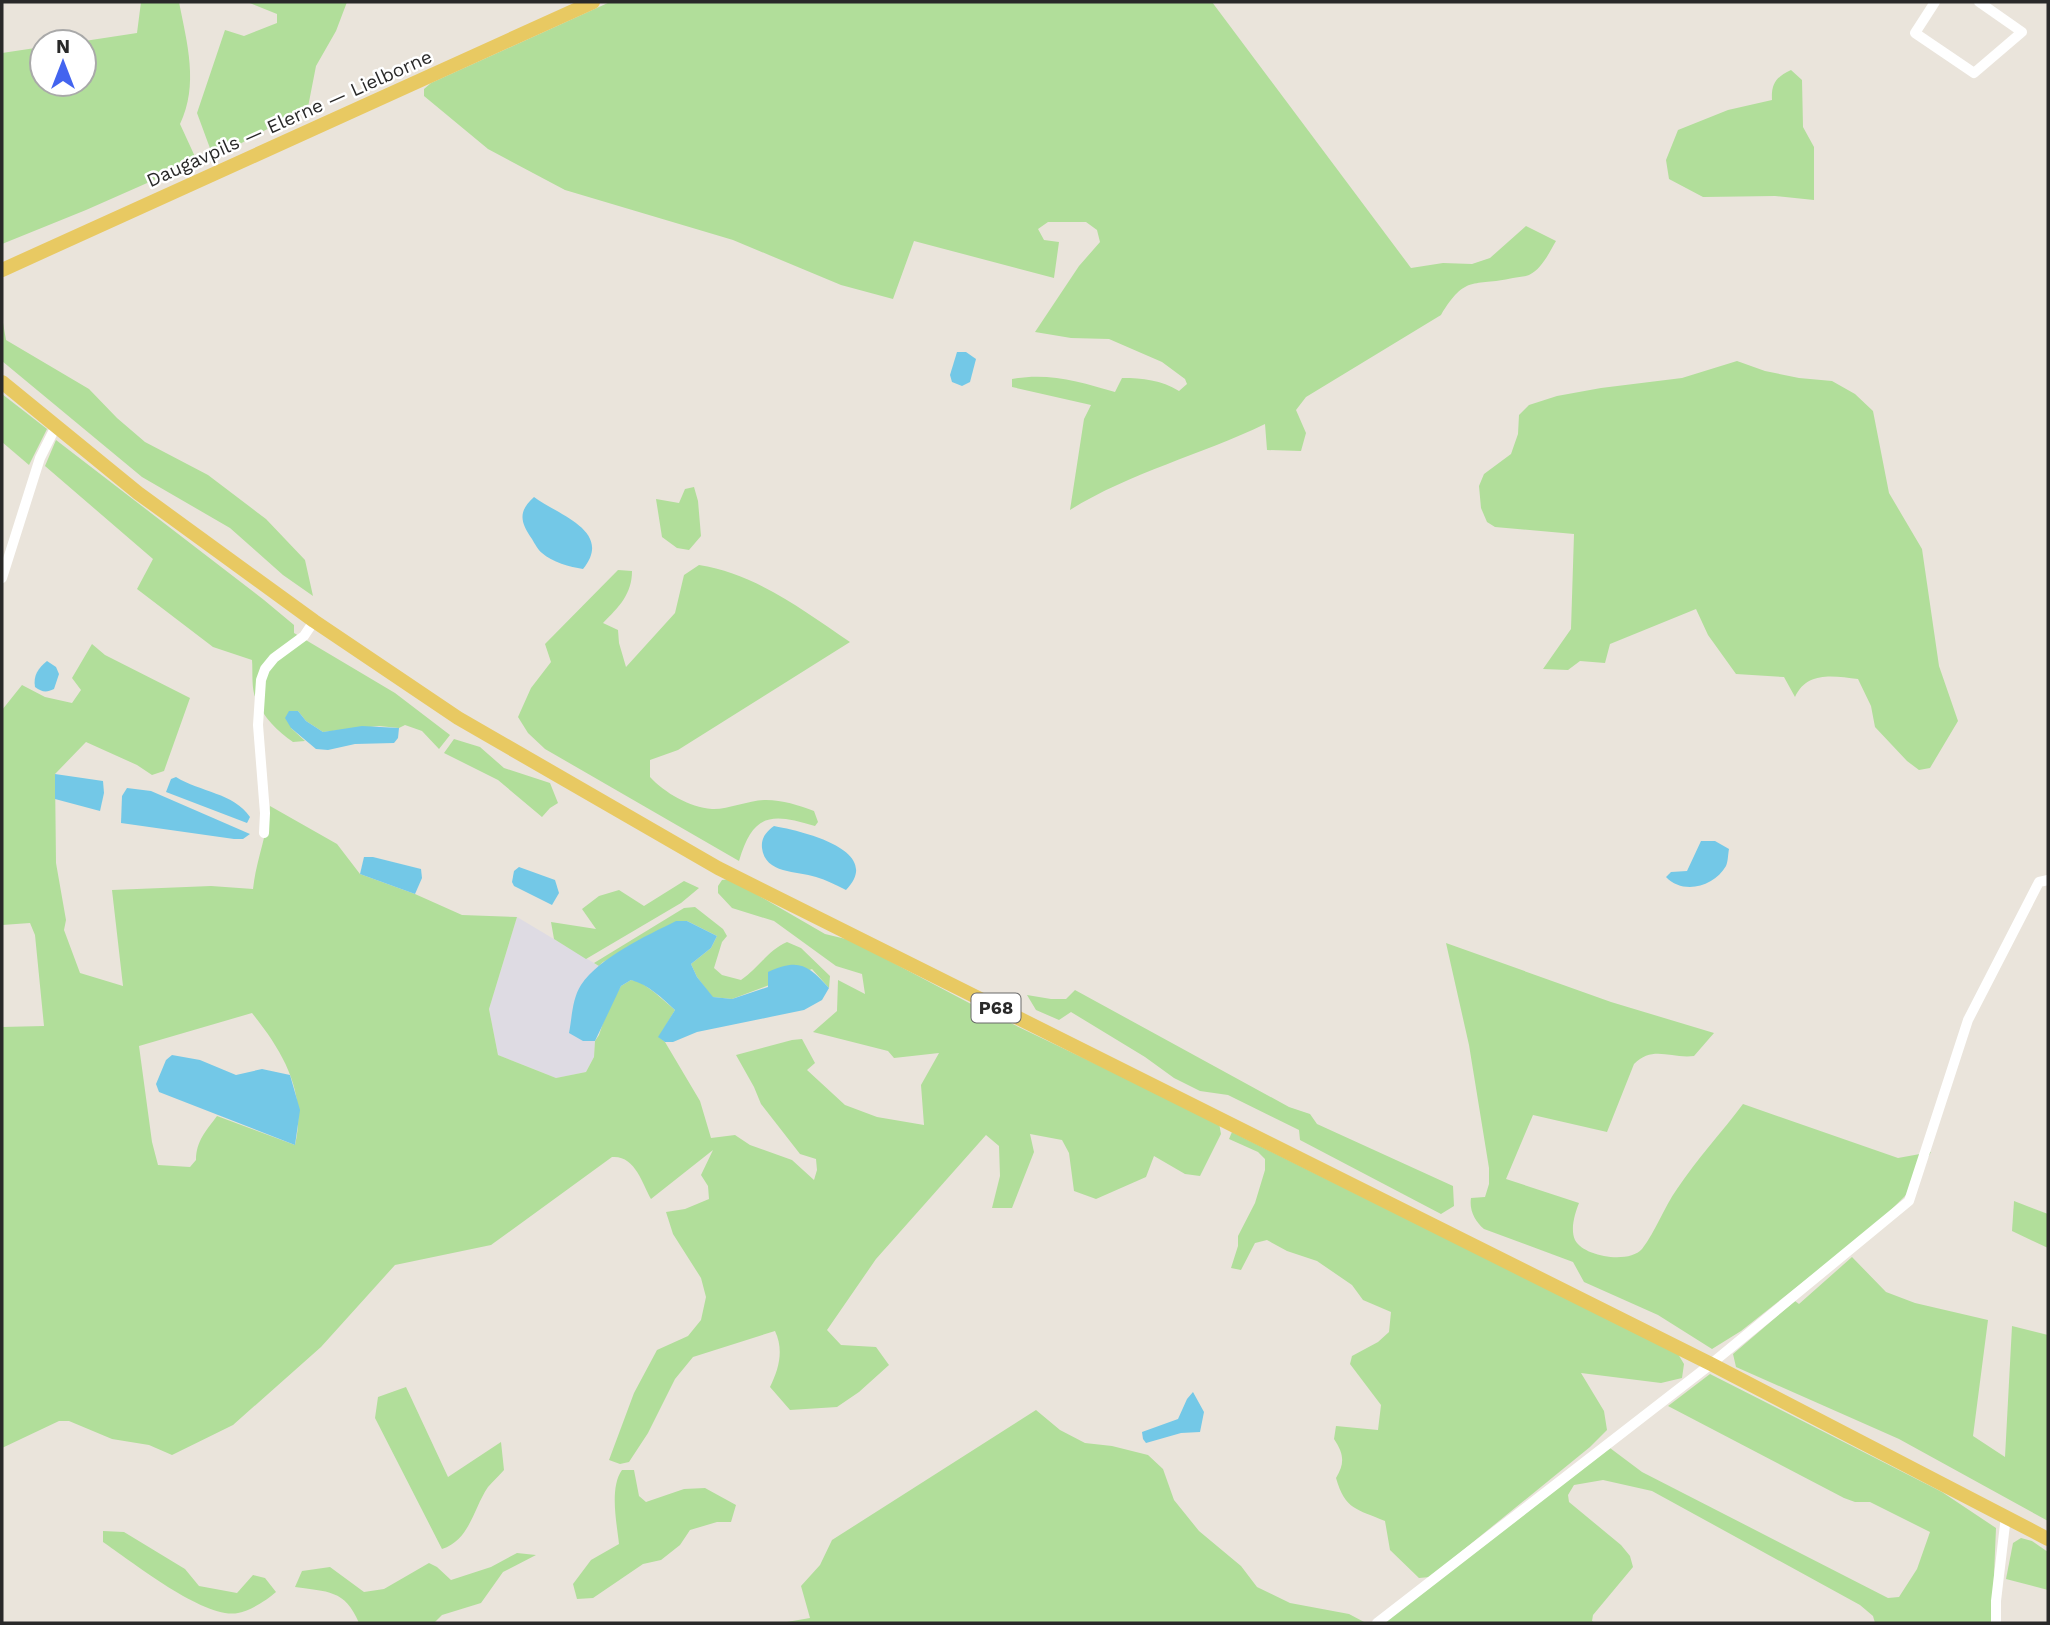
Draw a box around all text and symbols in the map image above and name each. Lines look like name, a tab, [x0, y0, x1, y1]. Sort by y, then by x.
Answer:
north arrow	[28, 28, 98, 98]
text: N	[56, 35, 70, 58]
street label: Daugavpils — Elerne — Lielborne	[143, 45, 436, 192]
road number: P68	[972, 993, 1020, 1023]

